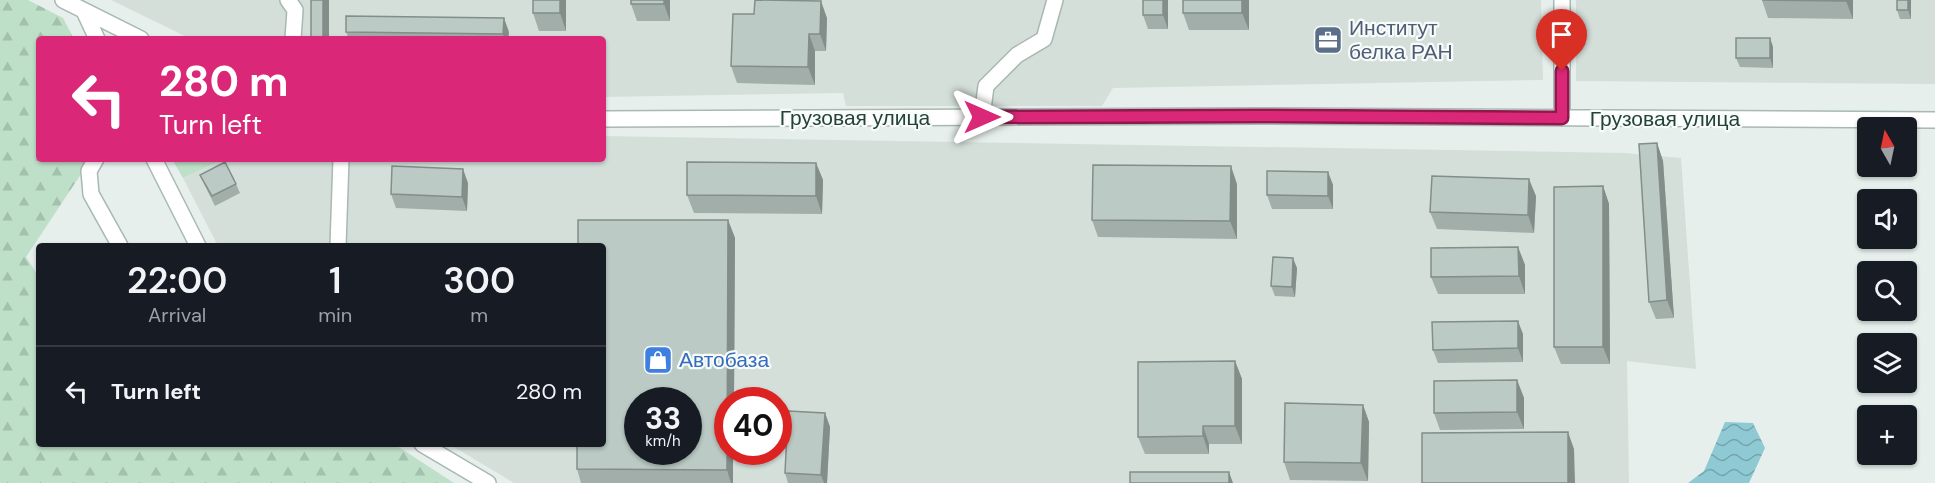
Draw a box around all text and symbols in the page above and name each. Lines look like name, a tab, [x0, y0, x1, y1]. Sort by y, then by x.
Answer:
pin	[1536, 9, 1587, 71]
place label: Институт белка РАН	[1349, 14, 1453, 66]
icon: arrive	[1545, 18, 1578, 51]
office icon: Институт белка РАН	[1312, 24, 1344, 56]
text: 280 m	[159, 54, 289, 109]
icon: left	[60, 60, 138, 138]
position arrow	[950, 85, 1014, 149]
street label: Грузовая улица	[780, 104, 931, 132]
street label: Грузовая улица	[1590, 105, 1741, 133]
text: Turn left	[159, 107, 262, 142]
north arrow	[1857, 117, 1917, 177]
map controls	[1857, 117, 1917, 465]
button: sound	[1857, 189, 1917, 249]
text: 22:00	[127, 257, 227, 304]
text: 1	[329, 257, 342, 304]
text: 300	[443, 257, 515, 304]
button: search	[1857, 261, 1917, 321]
text: Arrival	[148, 302, 206, 328]
text: min	[318, 302, 352, 328]
text: m	[470, 302, 488, 328]
button: layers	[1857, 333, 1917, 393]
shop icon: Автобаза	[642, 344, 674, 376]
place label: Автобаза	[679, 346, 769, 374]
icon: left	[60, 375, 93, 408]
text: Turn left	[111, 377, 201, 406]
text: 280 m	[516, 377, 582, 406]
speed limit sign: 40	[714, 387, 792, 465]
text: 33	[645, 399, 681, 438]
button: +	[1857, 405, 1917, 465]
text: km/h	[645, 431, 681, 451]

